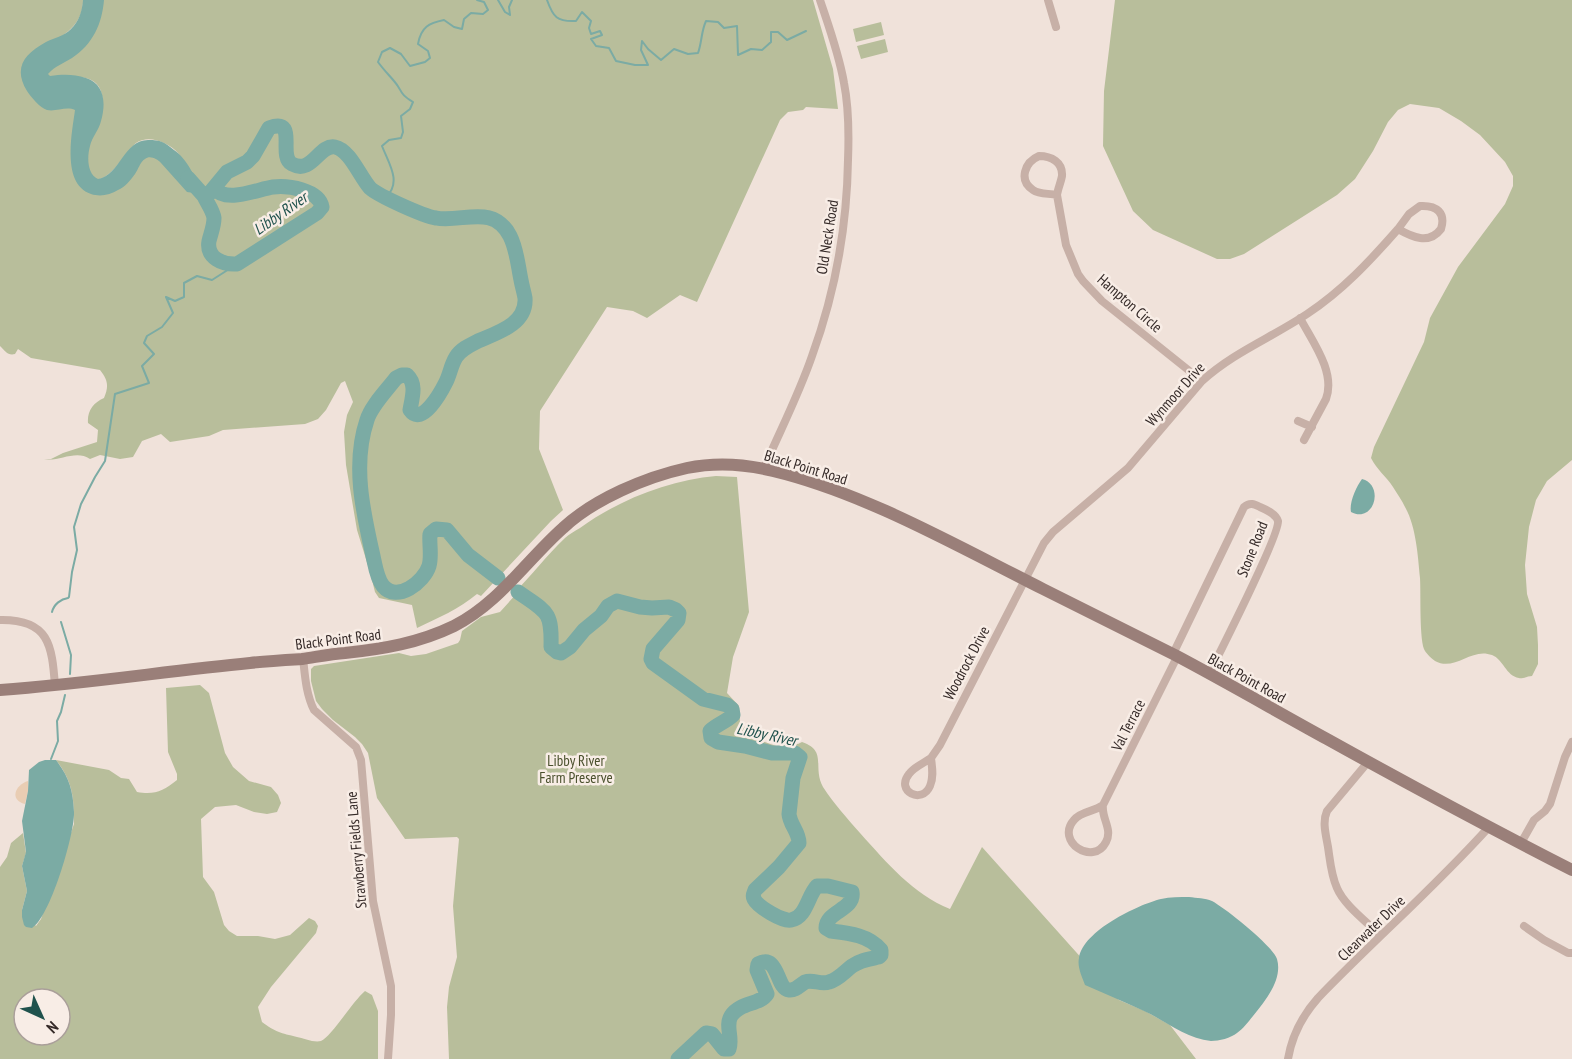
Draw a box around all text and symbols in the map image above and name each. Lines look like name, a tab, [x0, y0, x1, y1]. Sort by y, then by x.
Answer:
water label: Libby River	[249, 186, 313, 239]
street label: Old Neck Road	[812, 198, 842, 276]
street label: Hampton Circle	[1094, 270, 1166, 336]
street label: Wynmoor Drive	[1141, 358, 1209, 430]
street label: Black Point Road	[762, 445, 850, 489]
street label: Stone Road	[1232, 518, 1272, 580]
street label: Woodrock Drive	[939, 623, 993, 703]
street label: Black Point Road	[294, 624, 382, 654]
street label: Black Point Road	[1205, 649, 1289, 707]
street label: Val Terrace	[1106, 696, 1149, 755]
water label: Libby River	[735, 718, 802, 751]
park label: Libby River Farm Preserve	[539, 751, 613, 787]
street label: Strawberry Fields Lane	[341, 791, 371, 909]
street label: Clearwater Drive	[1333, 891, 1409, 965]
north arrow	[12, 987, 72, 1047]
text: N	[42, 1017, 63, 1038]

